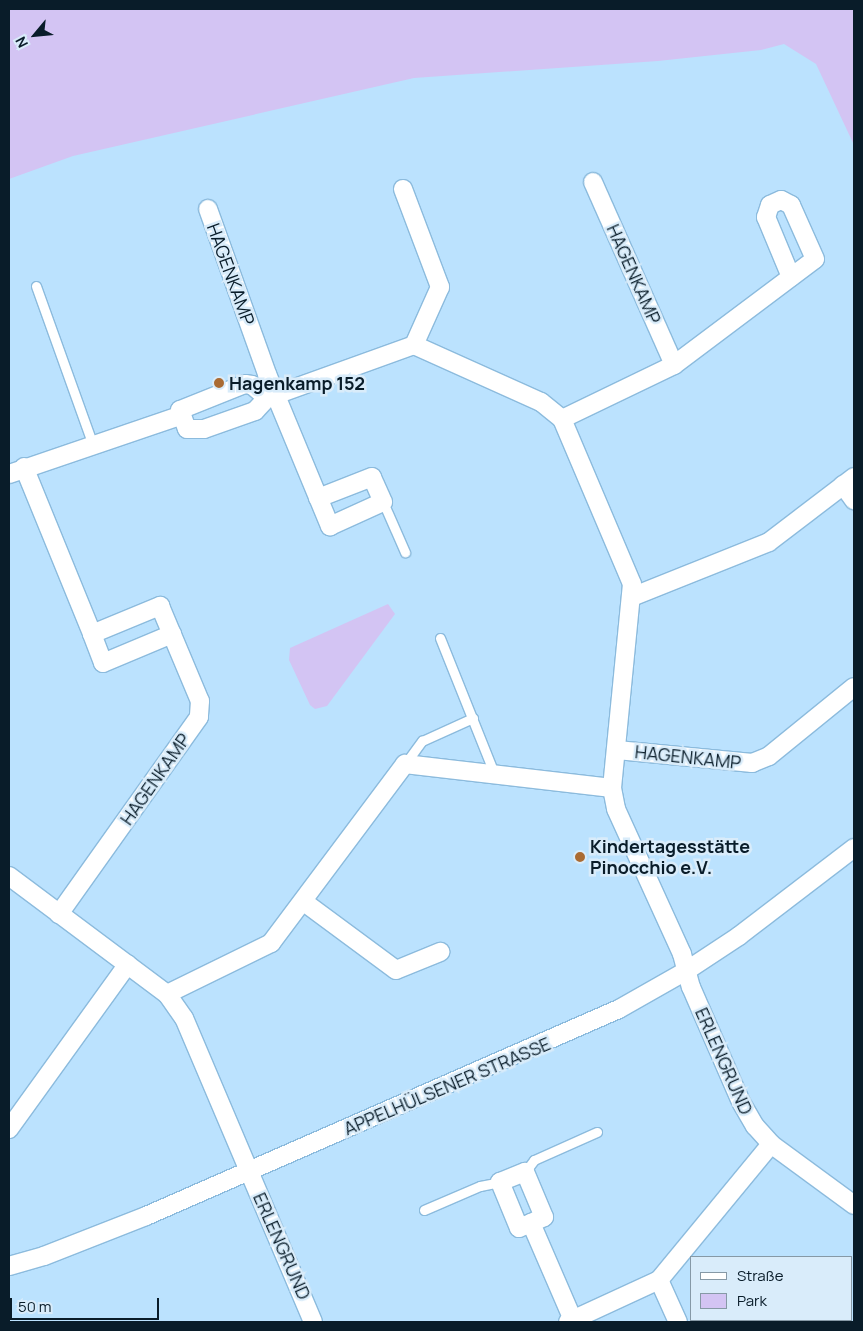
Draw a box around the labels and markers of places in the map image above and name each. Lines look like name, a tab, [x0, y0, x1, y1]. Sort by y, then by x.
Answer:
place label: Hagenkamp 152	[229, 372, 365, 394]
marker: Hagenkamp 152	[213, 377, 225, 389]
place label: Kindertagesstätte Pinocchio e.V.	[590, 836, 750, 879]
marker: Kindertagesstätte Pinocchio e.V.	[574, 851, 586, 863]

